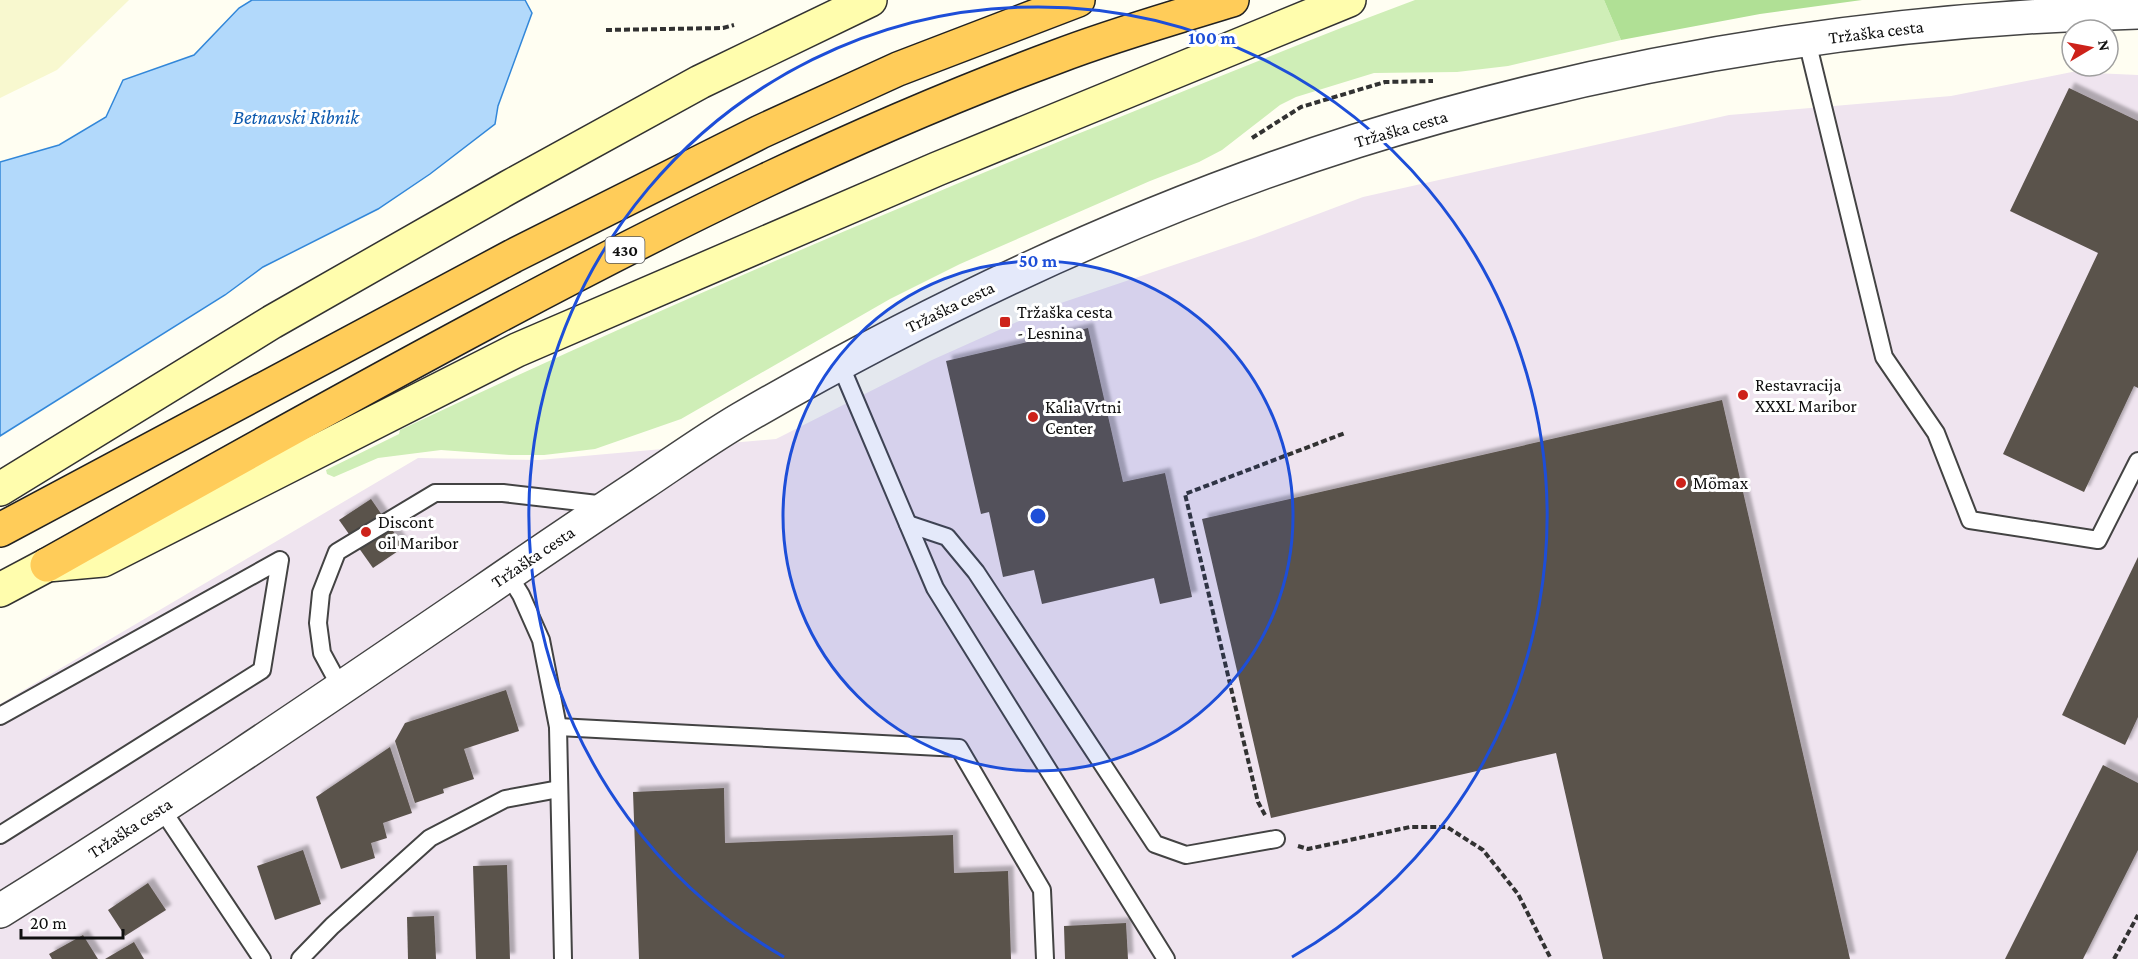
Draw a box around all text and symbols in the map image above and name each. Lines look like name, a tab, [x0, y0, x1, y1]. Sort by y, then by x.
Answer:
street label: Tržaška cesta	[1827, 16, 1925, 48]
north arrow	[2060, 18, 2120, 78]
text: 100 m	[1188, 28, 1236, 48]
text: N	[2095, 39, 2114, 52]
water label: Betnavski Ribnik	[233, 106, 360, 128]
street label: Tržaška cesta	[1352, 106, 1450, 152]
road number: 430	[606, 237, 644, 263]
text: 50 m	[1019, 251, 1058, 271]
street label: Tržaška cesta	[903, 277, 997, 337]
place label: Tržaška cesta - Lesnina	[1017, 302, 1113, 343]
marker: Tržaška cesta - Lesnina	[998, 315, 1012, 329]
place label: Restavracija XXXL Maribor	[1755, 375, 1858, 416]
marker: Restavracija XXXL Maribor	[1736, 388, 1750, 402]
place label: Kalia Vrtni Center	[1045, 397, 1122, 438]
marker: Kalia Vrtni Center	[1026, 410, 1040, 424]
place label: Mömax	[1693, 473, 1749, 493]
marker: Mömax	[1674, 476, 1688, 490]
centre of rings	[1028, 506, 1048, 526]
place label: Discont oil Maribor	[378, 512, 459, 553]
street label: Tržaška cesta	[488, 522, 578, 592]
marker: Discont oil Maribor	[359, 525, 373, 539]
street label: Tržaška cesta	[84, 793, 176, 863]
scale bar	[21, 902, 123, 940]
text: 20 m	[30, 913, 67, 933]

